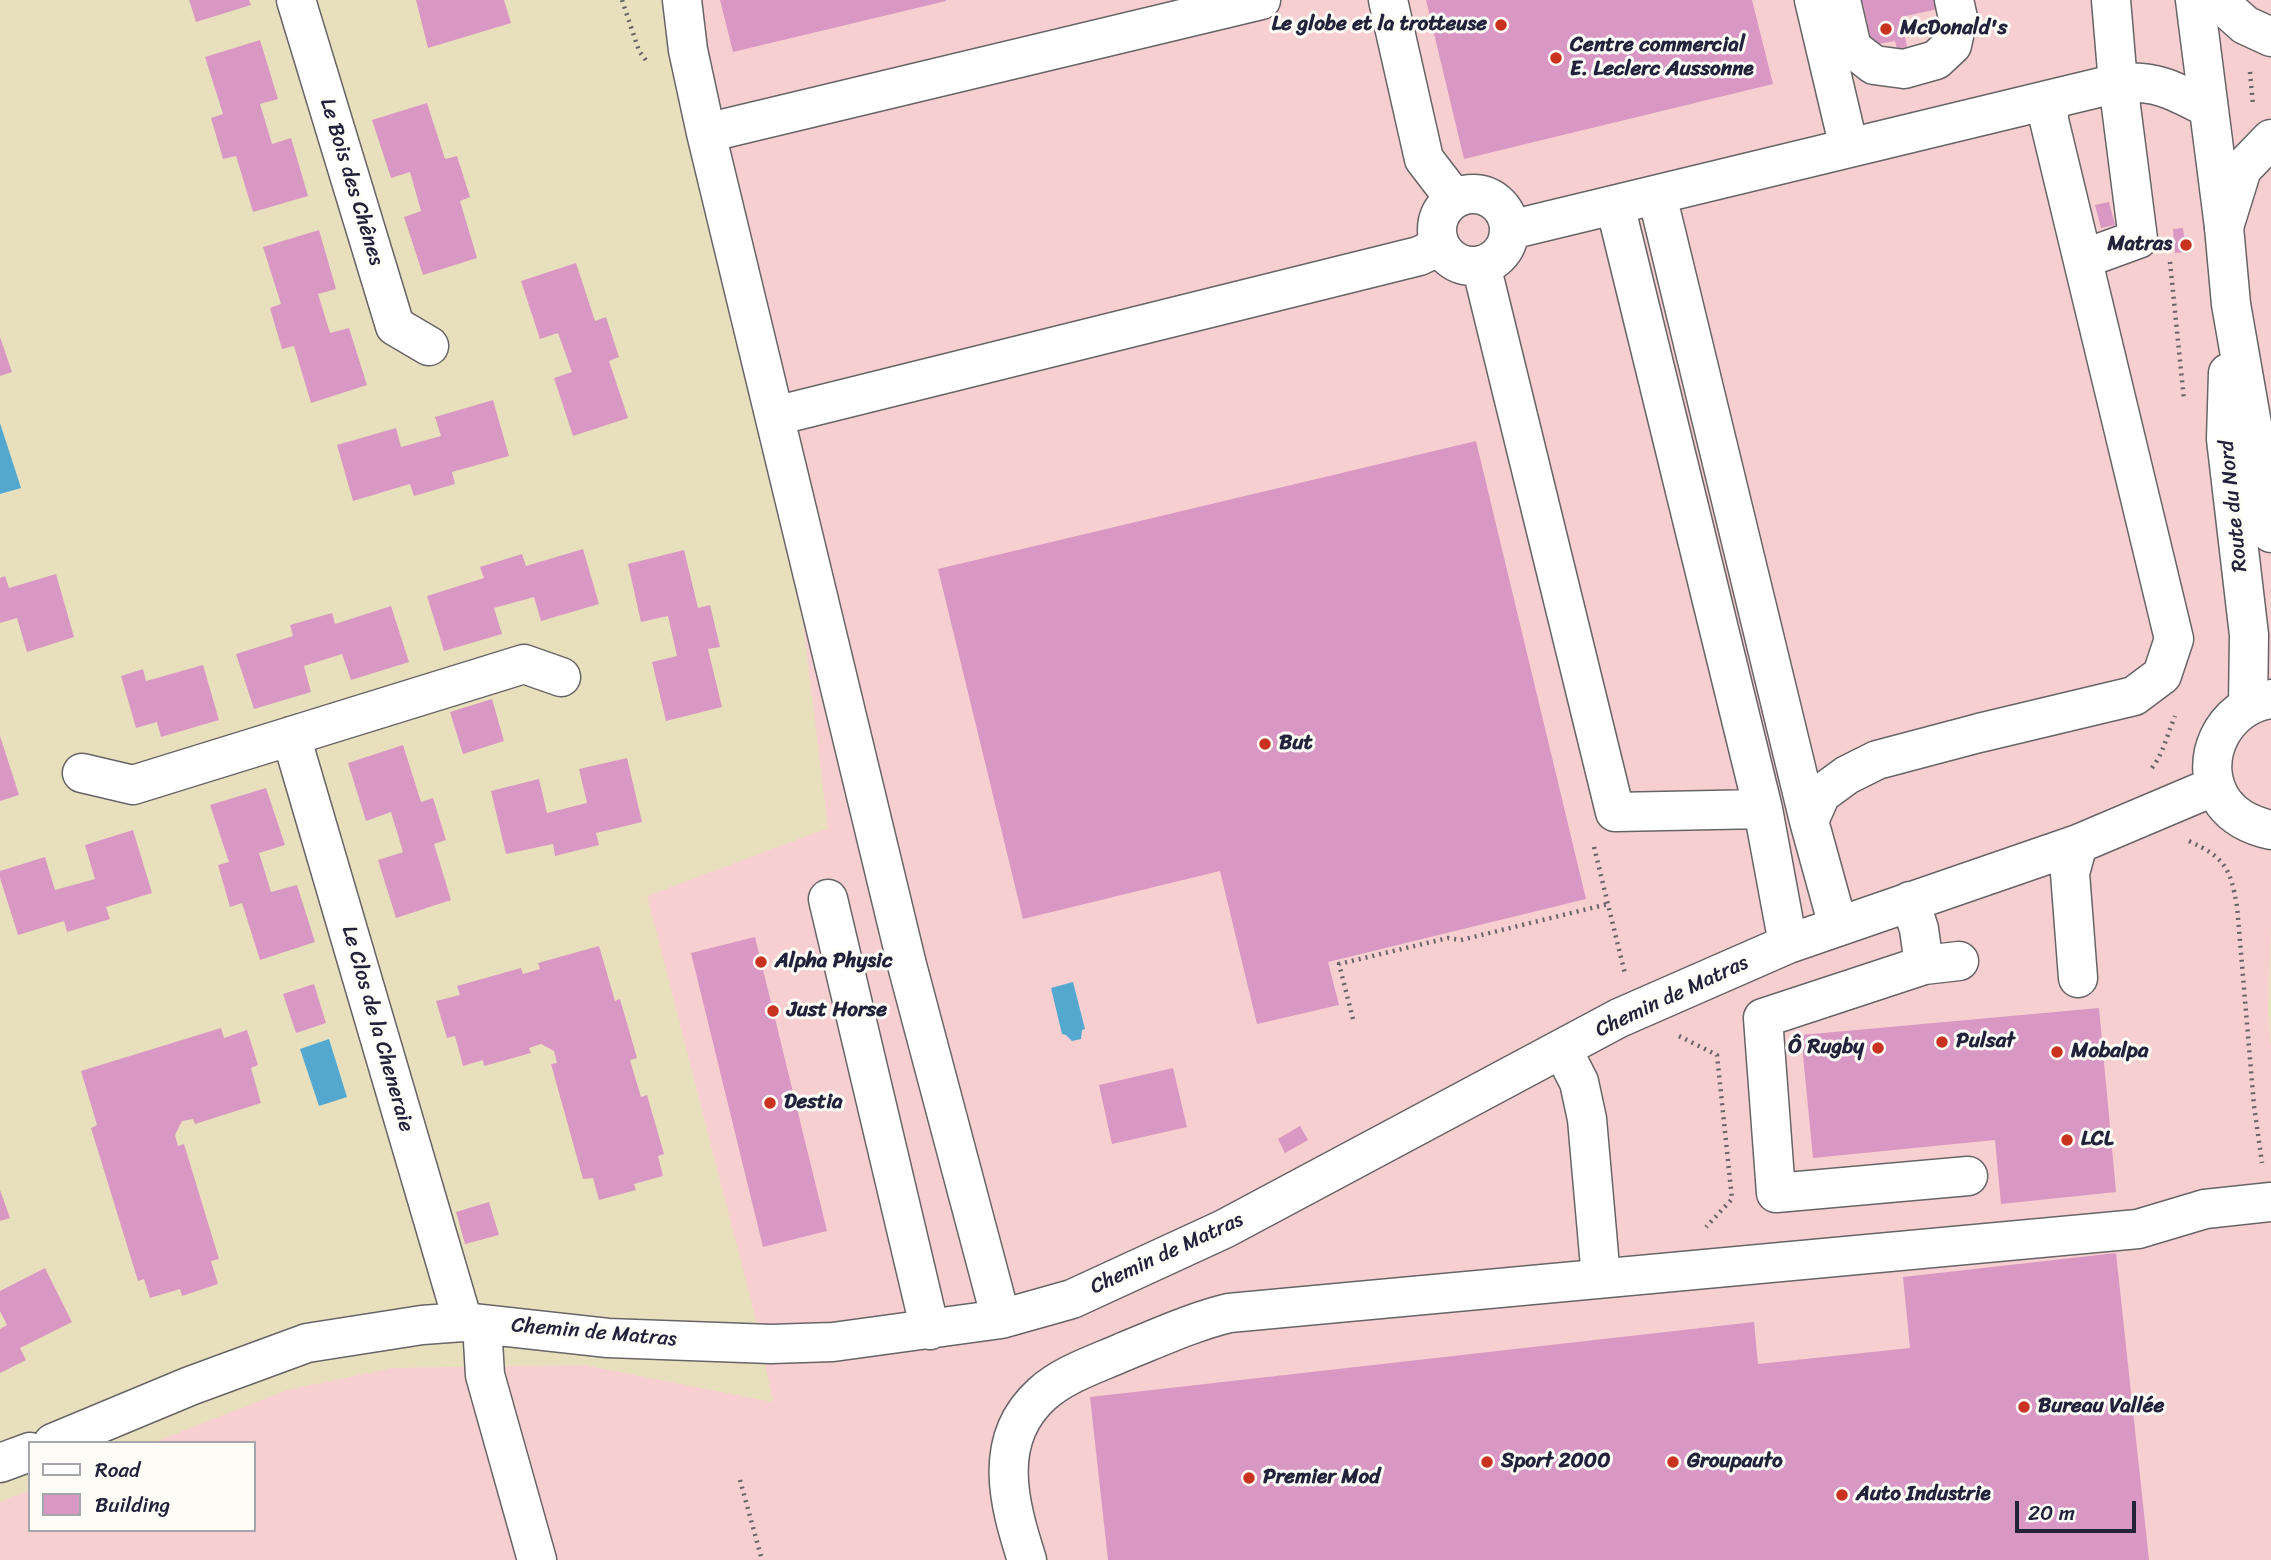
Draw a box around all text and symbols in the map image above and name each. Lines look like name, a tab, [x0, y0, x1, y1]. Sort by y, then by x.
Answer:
place label: Le globe et la trotteuse	[1272, 12, 1487, 38]
place label: McDonald's	[1900, 16, 2007, 42]
marker: Le globe et la trotteuse	[1493, 17, 1509, 33]
marker: McDonald's	[1878, 21, 1894, 37]
place label: Centre commercial E. Leclerc Aussonne	[1570, 33, 1754, 83]
marker: Centre commercial E. Leclerc Aussonne	[1548, 50, 1564, 66]
street label: Le Bois des Chênes	[314, 95, 388, 269]
place label: Matras	[2107, 232, 2172, 258]
marker: Matras	[2178, 237, 2194, 253]
street label: Route du Nord	[2215, 439, 2253, 573]
place label: But	[1279, 731, 1313, 757]
marker: But	[1257, 736, 1273, 752]
street label: Le Clos de la Cheneraie	[336, 923, 418, 1135]
place label: Alpha Physic	[775, 949, 892, 975]
street label: Chemin de Matras	[1592, 951, 1752, 1043]
marker: Alpha Physic	[753, 954, 769, 970]
place label: Just Horse	[787, 998, 887, 1024]
marker: Just Horse	[765, 1003, 781, 1019]
place label: Pulsat	[1956, 1029, 2015, 1055]
marker: Pulsat	[1934, 1034, 1950, 1050]
place label: Ô Rugby	[1788, 1035, 1864, 1061]
place label: Mobalpa	[2071, 1039, 2148, 1065]
marker: Ô Rugby	[1870, 1040, 1886, 1056]
marker: Mobalpa	[2049, 1044, 2065, 1060]
place label: Destia	[784, 1090, 843, 1116]
marker: Destia	[762, 1095, 778, 1111]
place label: LCL	[2081, 1127, 2114, 1153]
marker: LCL	[2059, 1132, 2075, 1148]
street label: Chemin de Matras	[1087, 1208, 1247, 1300]
street label: Chemin de Matras	[510, 1313, 678, 1353]
place label: Bureau Vallée	[2038, 1394, 2164, 1420]
marker: Bureau Vallée	[2016, 1399, 2032, 1415]
legend	[28, 1441, 256, 1532]
place label: Sport 2000	[1501, 1449, 1610, 1475]
place label: Groupauto	[1687, 1449, 1783, 1475]
text: Road	[95, 1451, 140, 1489]
marker: Sport 2000	[1479, 1454, 1495, 1470]
marker: Groupauto	[1665, 1454, 1681, 1470]
place label: Premier Mod	[1263, 1465, 1380, 1491]
marker: Premier Mod	[1241, 1470, 1257, 1486]
place label: Auto Industrie	[1856, 1482, 1991, 1508]
text: Building	[95, 1486, 170, 1524]
scale bar	[2019, 1486, 2140, 1530]
marker: Auto Industrie	[1834, 1487, 1850, 1503]
text: 20 m	[2028, 1494, 2075, 1532]

